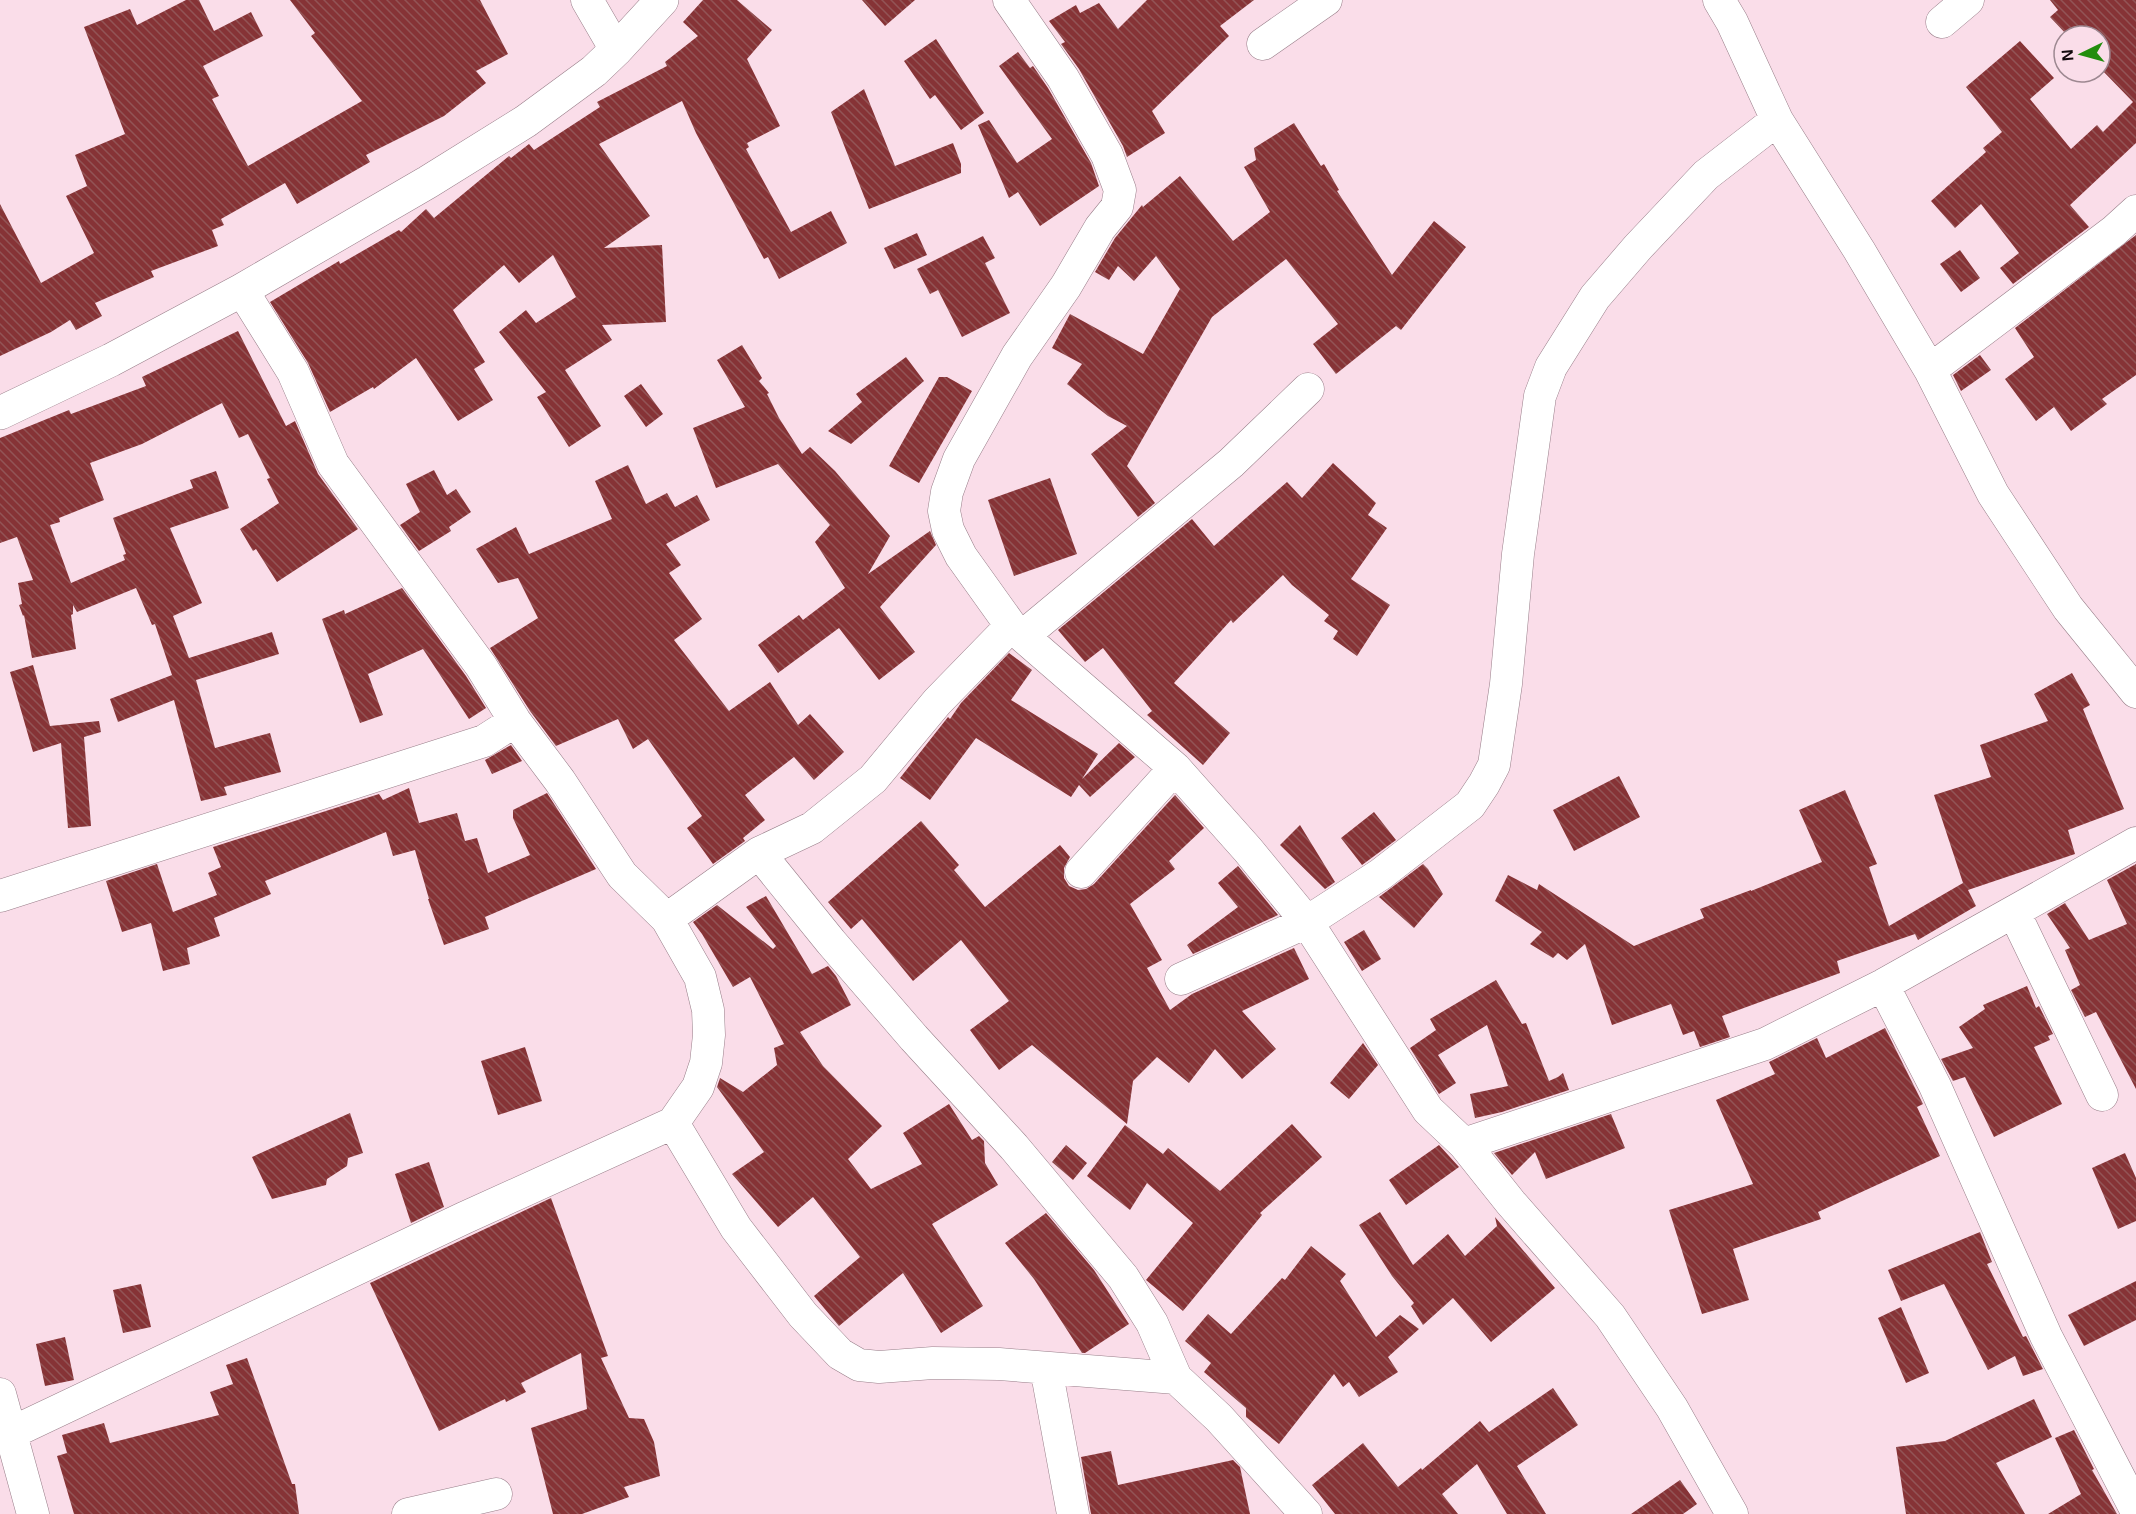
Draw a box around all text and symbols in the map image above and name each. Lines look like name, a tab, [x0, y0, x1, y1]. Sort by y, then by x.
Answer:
north arrow	[2052, 24, 2112, 84]
text: N	[2059, 49, 2077, 62]

